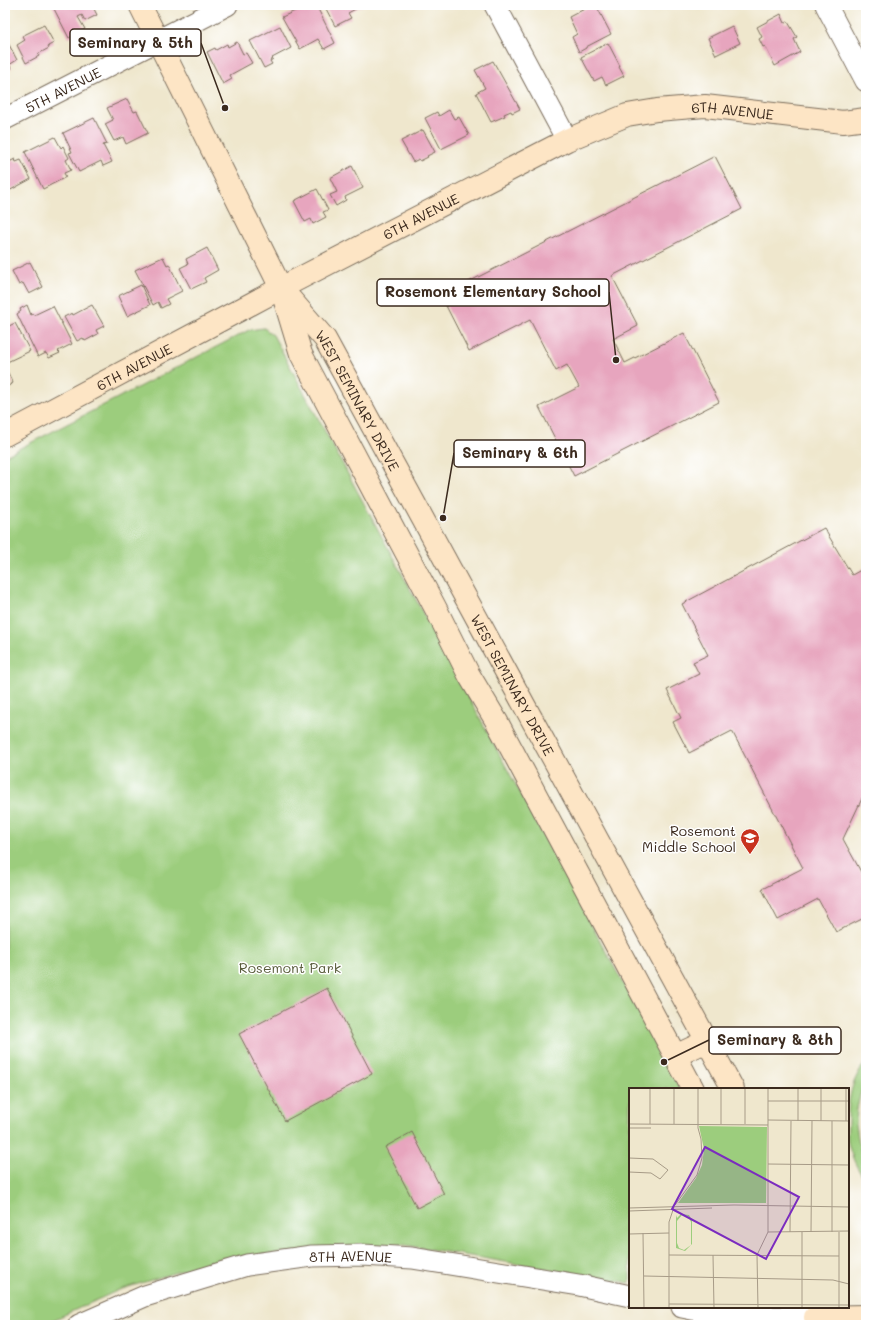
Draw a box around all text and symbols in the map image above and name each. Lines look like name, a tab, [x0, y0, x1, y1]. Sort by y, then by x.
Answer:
callout: Seminary & 5th	[70, 29, 201, 56]
text: Seminary & 5th	[77, 32, 193, 52]
street label: 5TH AVENUE	[22, 62, 104, 117]
street label: 6TH AVENUE	[690, 96, 775, 123]
street label: 6TH AVENUE	[379, 188, 462, 243]
callout: Rosemont Elementary School	[377, 279, 609, 306]
text: Rosemont Elementary School	[385, 281, 601, 301]
street label: WEST SEMINARY DRIVE	[311, 325, 404, 474]
street label: 6TH AVENUE	[93, 338, 175, 394]
callout: Seminary & 6th	[454, 440, 585, 467]
text: Seminary & 6th	[462, 442, 578, 462]
street label: WEST SEMINARY DRIVE	[467, 611, 559, 759]
place label: Rosemont Middle School	[642, 821, 736, 856]
school or university icon: Rosemont Middle School	[739, 827, 761, 855]
park label: Rosemont Park	[239, 958, 341, 977]
callout: Seminary & 8th	[709, 1027, 841, 1054]
text: Seminary & 8th	[717, 1029, 833, 1049]
inset map	[629, 1088, 849, 1308]
street label: 8TH AVENUE	[309, 1245, 393, 1266]

